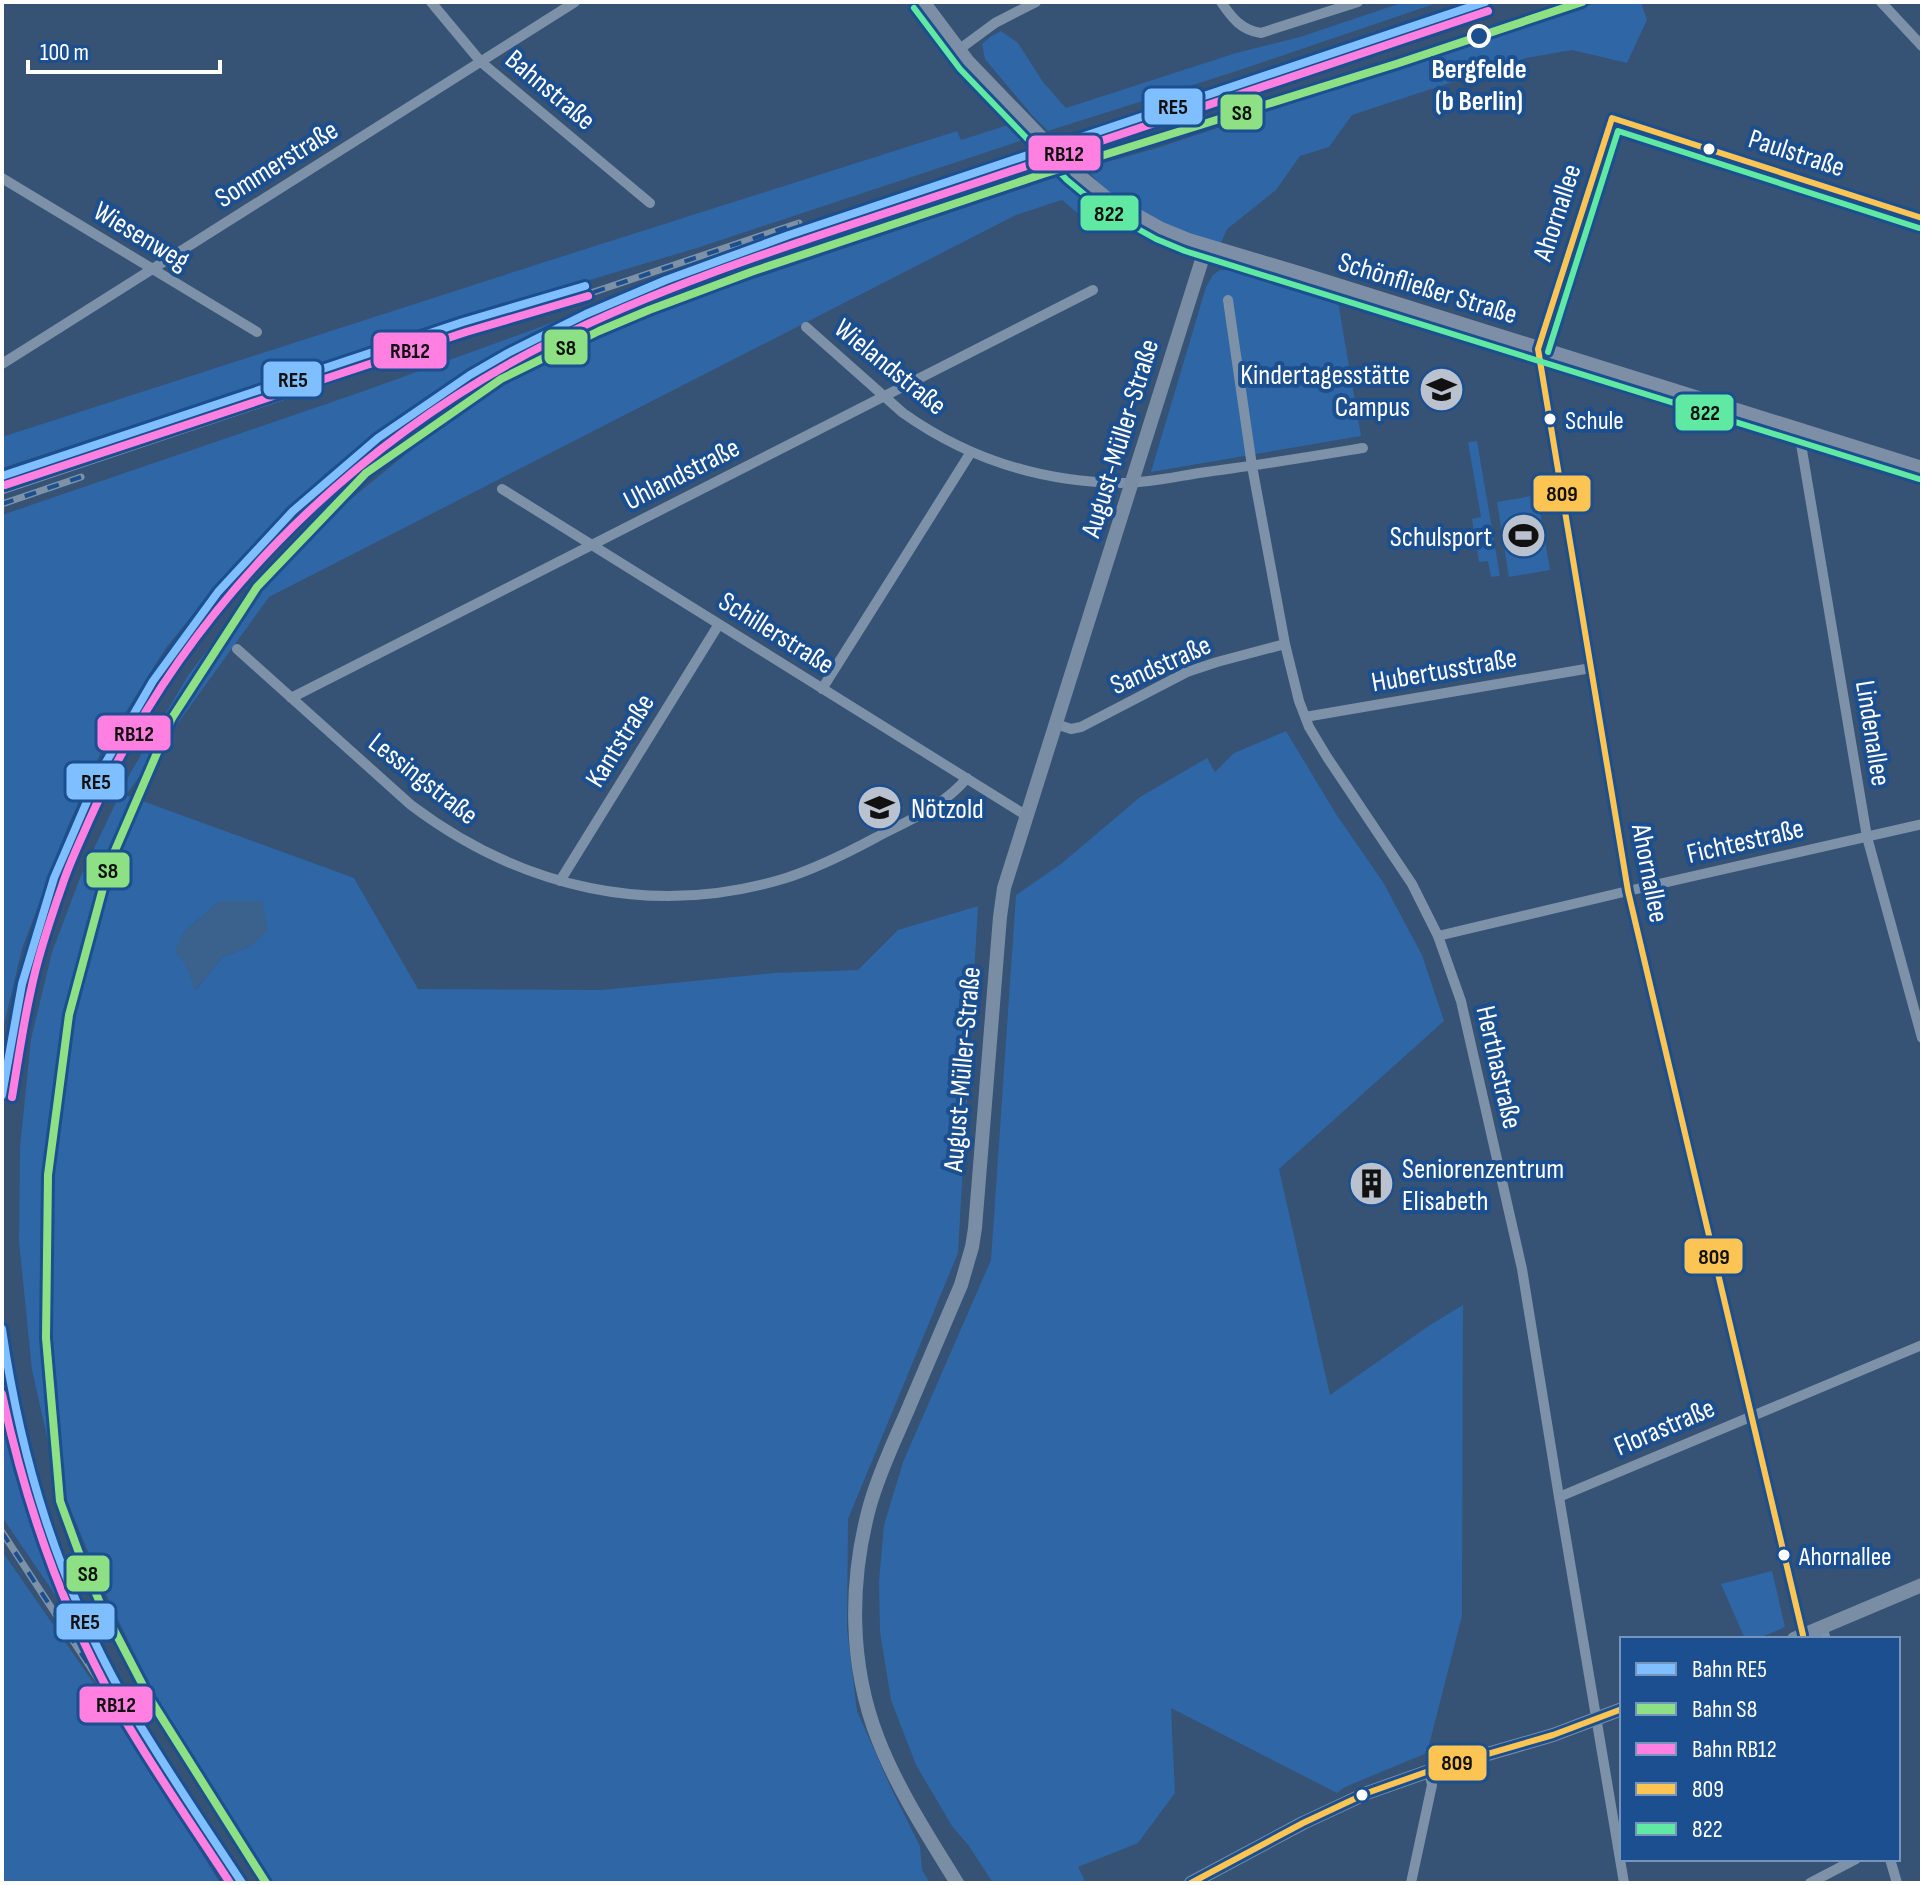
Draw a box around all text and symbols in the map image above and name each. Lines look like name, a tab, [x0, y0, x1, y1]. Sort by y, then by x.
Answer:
scale bar	[28, 24, 220, 74]
marker: Bergfelde (b Berlin)	[1468, 25, 1490, 47]
text: 100 m	[40, 38, 89, 67]
street label: Bahnstraße	[498, 43, 602, 137]
place label: Bergfelde (b Berlin)	[1431, 53, 1527, 118]
line badge: RE5	[1143, 87, 1204, 126]
line badge: S8	[1219, 93, 1264, 131]
text: RE5	[1158, 94, 1188, 121]
text: S8	[1232, 100, 1252, 127]
street label: Sommerstraße	[209, 114, 344, 215]
street label: Paulstraße	[1744, 122, 1849, 184]
line badge: RB12	[1027, 134, 1102, 172]
text: RB12	[1044, 141, 1084, 168]
unlabelled marker	[1701, 141, 1717, 157]
street label: Ahornallee	[1526, 160, 1589, 266]
line badge: 822	[1079, 194, 1140, 232]
street label: Wiesenweg	[87, 195, 195, 278]
text: 822	[1094, 201, 1124, 228]
street label: Schönfließer Straße	[1334, 246, 1521, 331]
street label: Wielandstraße	[827, 312, 953, 422]
line badge: S8	[543, 328, 589, 366]
line badge: RB12	[372, 331, 448, 370]
text: S8	[556, 335, 576, 362]
street label: August-Müller-Straße	[1074, 335, 1166, 542]
text: RB12	[390, 338, 430, 365]
place label: Kindertagesstätte Campus	[1240, 359, 1410, 424]
line badge: RE5	[262, 360, 323, 398]
school or university icon: Kindertagesstätte Campus	[1417, 366, 1465, 414]
text: RE5	[278, 367, 308, 394]
line badge: 822	[1674, 393, 1735, 432]
text: 822	[1690, 400, 1720, 427]
place label: Schule	[1565, 406, 1624, 437]
marker: Schule	[1542, 411, 1558, 427]
street label: Uhlandstraße	[618, 431, 745, 518]
line badge: 809	[1532, 474, 1592, 513]
text: 809	[1546, 481, 1578, 508]
sports icon: Schulsport	[1499, 512, 1547, 560]
place label: Schulsport	[1390, 521, 1492, 554]
street label: Schillerstraße	[712, 585, 840, 682]
street label: Sandstraße	[1105, 629, 1216, 702]
street label: Hubertusstraße	[1369, 641, 1520, 700]
street label: Lindenallee	[1848, 678, 1897, 788]
street label: Kantstraße	[579, 688, 662, 794]
line badge: RB12	[96, 714, 172, 752]
text: RB12	[114, 721, 154, 748]
street label: Lessingstraße	[362, 726, 484, 832]
line badge: RE5	[65, 762, 126, 801]
text: RE5	[81, 769, 111, 796]
school or university icon: Nötzold	[856, 784, 904, 832]
place label: Nötzold	[911, 793, 984, 826]
street label: Fichtestraße	[1684, 812, 1807, 871]
street label: Ahornallee	[1624, 820, 1675, 925]
line badge: S8	[85, 851, 131, 889]
text: S8	[98, 858, 118, 885]
street label: August-Müller-Straße	[937, 965, 988, 1174]
street label: Herthastraße	[1468, 1003, 1529, 1132]
place label: Seniorenzentrum Elisabeth	[1402, 1153, 1564, 1218]
building icon: Seniorenzentrum Elisabeth	[1347, 1160, 1395, 1208]
line badge: 809	[1683, 1237, 1744, 1275]
text: 809	[1698, 1244, 1730, 1271]
street label: Florastraße	[1609, 1392, 1720, 1463]
place label: Ahornallee	[1798, 1542, 1892, 1573]
marker: Ahornallee	[1776, 1547, 1792, 1563]
line badge: S8	[65, 1554, 111, 1593]
text: S8	[78, 1561, 98, 1588]
line badge: RE5	[55, 1602, 116, 1641]
text: RE5	[70, 1609, 100, 1636]
legend	[1620, 1637, 1900, 1861]
text: Bahn RE5	[1692, 1655, 1767, 1684]
line badge: RB12	[78, 1685, 154, 1724]
text: RB12	[96, 1692, 136, 1719]
text: Bahn S8	[1692, 1695, 1757, 1724]
text: Bahn RB12	[1692, 1735, 1777, 1764]
line badge: 809	[1427, 1744, 1488, 1782]
text: 809	[1441, 1750, 1473, 1777]
text: 809	[1692, 1775, 1724, 1804]
unlabelled marker	[1354, 1787, 1370, 1803]
text: 822	[1692, 1815, 1723, 1844]

